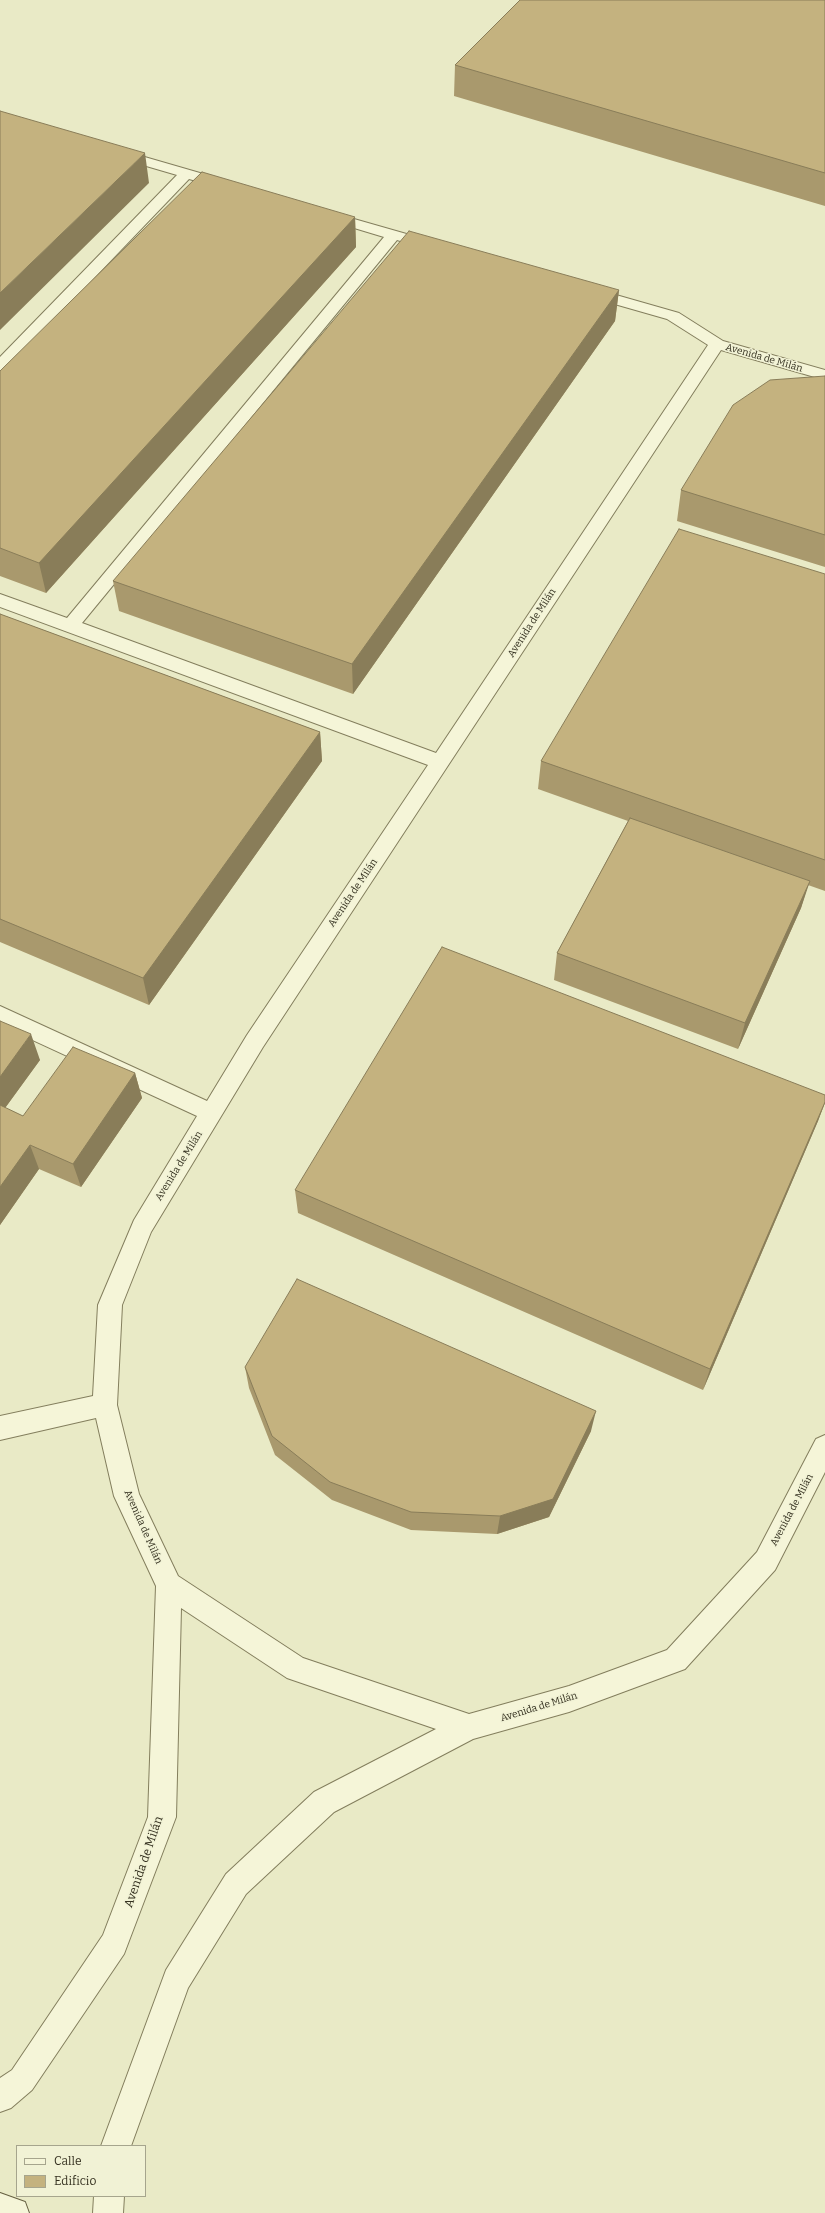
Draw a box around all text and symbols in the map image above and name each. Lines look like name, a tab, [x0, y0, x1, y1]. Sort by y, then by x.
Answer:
street label: Avenida de Milán	[724, 341, 804, 375]
street label: Avenida de Milán	[505, 586, 559, 660]
street label: Avenida de Milán	[326, 857, 380, 929]
street label: Avenida de Milán	[153, 1129, 205, 1203]
street label: Avenida de Milán	[768, 1472, 816, 1548]
street label: Avenida de Milán	[121, 1488, 165, 1566]
street label: Avenida de Milán	[499, 1690, 579, 1724]
street label: Avenida de Milán	[122, 1815, 166, 1909]
legend	[16, 2145, 146, 2197]
text: Calle	[54, 2154, 82, 2168]
text: Edificio	[54, 2174, 96, 2188]

